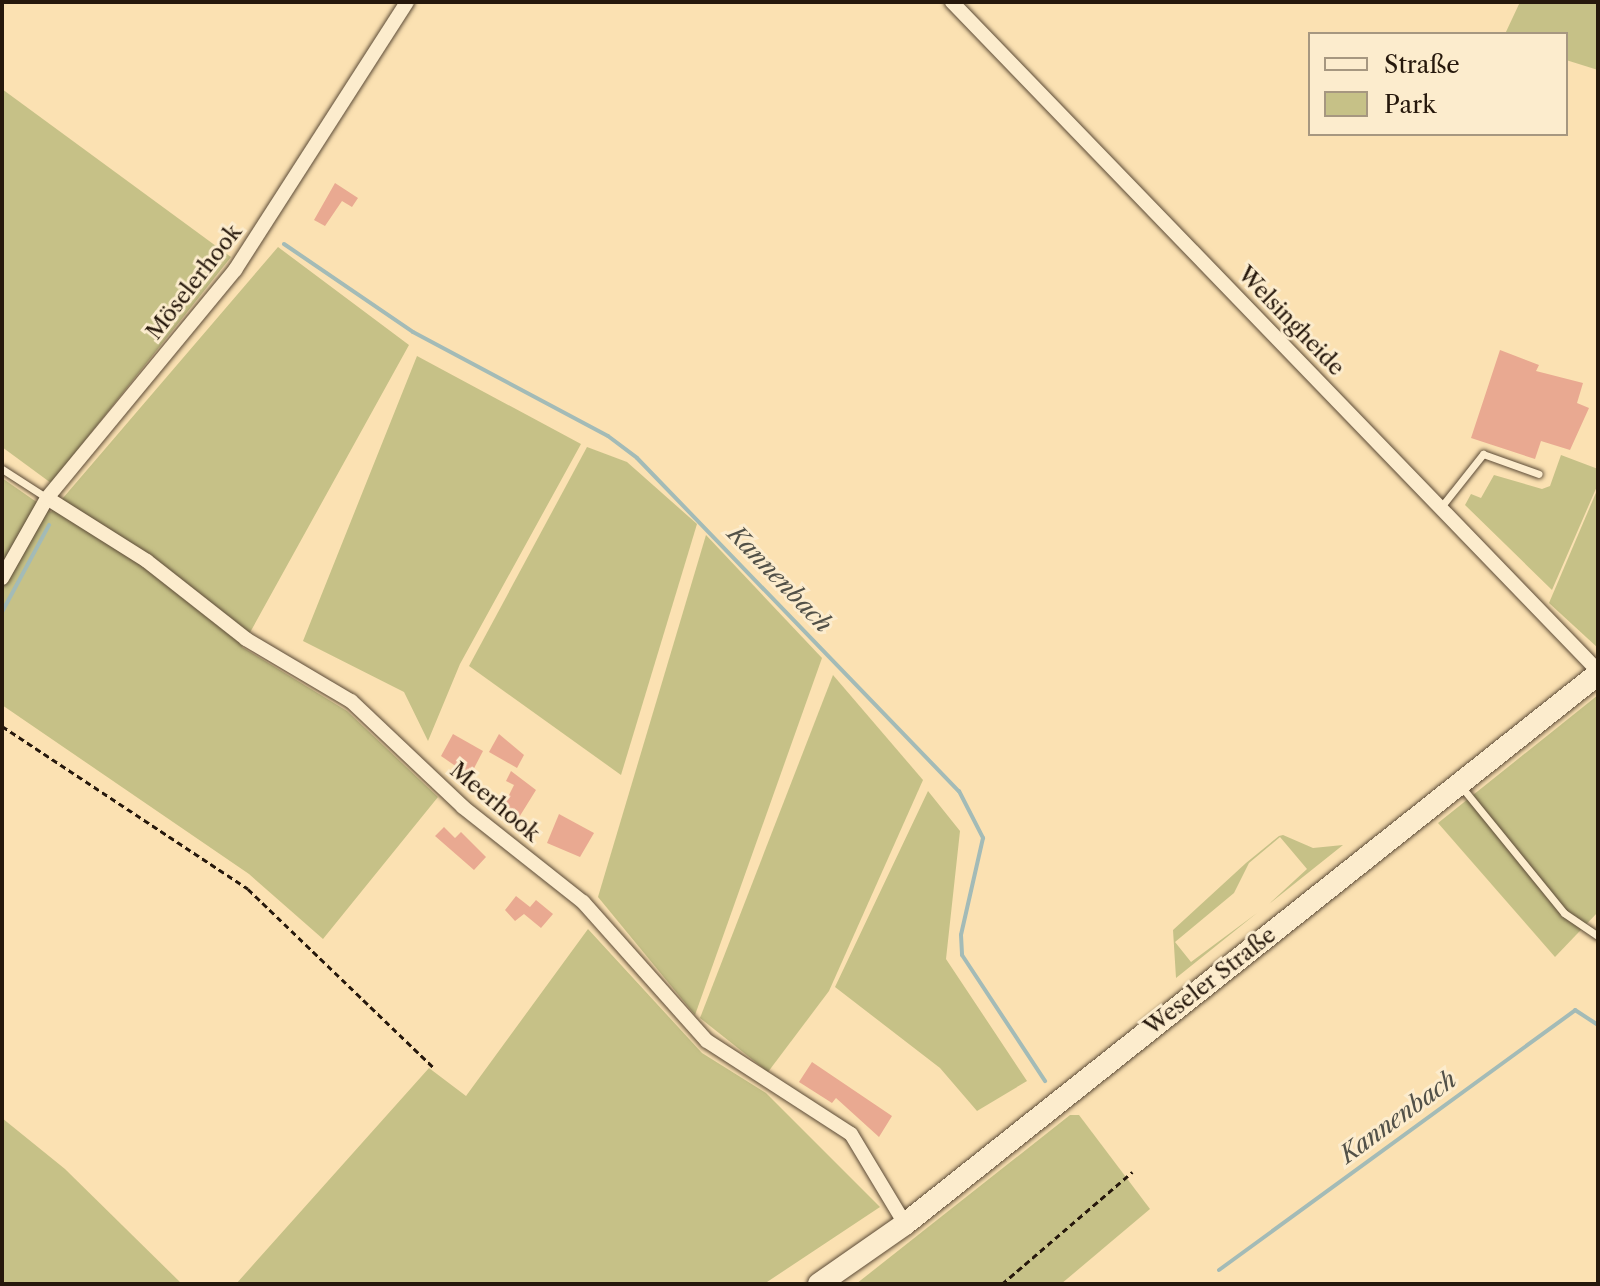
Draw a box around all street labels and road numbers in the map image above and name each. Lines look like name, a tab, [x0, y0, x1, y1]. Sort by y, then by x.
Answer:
street label: Möselerhook	[141, 219, 247, 345]
street label: Welsingheide	[1232, 261, 1350, 381]
street label: Meerhook	[445, 757, 545, 847]
street label: Weseler Straße	[1139, 921, 1281, 1041]

